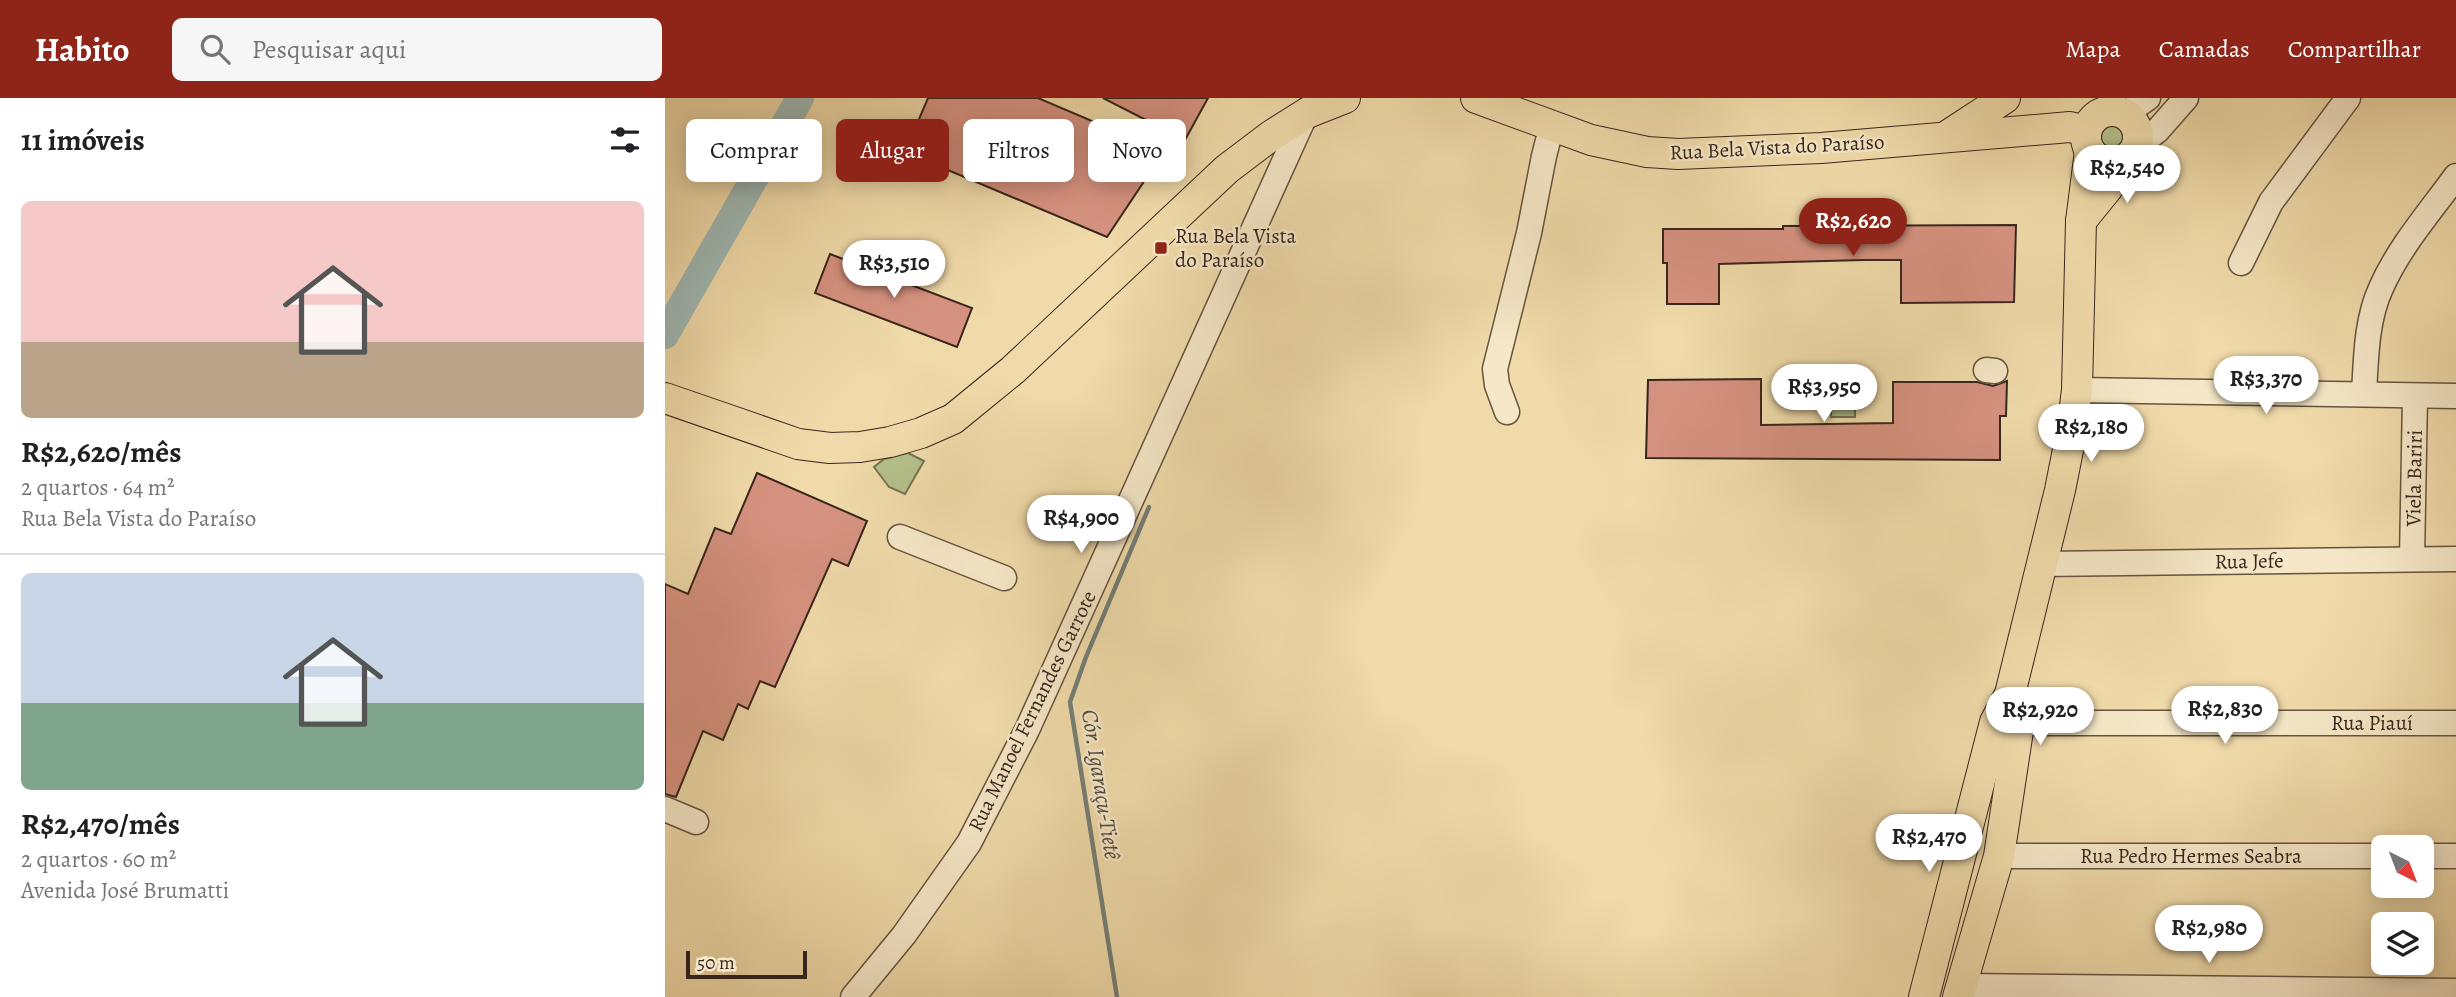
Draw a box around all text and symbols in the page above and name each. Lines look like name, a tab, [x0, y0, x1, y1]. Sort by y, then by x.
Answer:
search box	[172, 18, 662, 81]
text: Habito	[35, 27, 130, 72]
icon: search	[196, 30, 234, 68]
text: Pesquisar aqui	[252, 32, 406, 67]
text: Mapa	[2066, 33, 2121, 65]
text: Camadas	[2159, 33, 2250, 65]
text: Compartilhar	[2288, 33, 2421, 65]
chip: Comprar	[686, 119, 822, 182]
chip: Alugar	[836, 119, 949, 182]
chip: Filtros	[963, 119, 1074, 182]
chip: Novo	[1088, 119, 1186, 182]
text: 11 imóveis	[21, 120, 145, 160]
icon: filters	[606, 121, 644, 159]
street label: Rua Bela Vista do Paraíso	[1669, 127, 1885, 167]
pin: R$2,540	[2062, 146, 2192, 205]
text: R$2,540	[2090, 152, 2164, 183]
pin: R$2,620	[1788, 198, 1918, 258]
text: R$2,620	[1815, 205, 1891, 236]
place label: Rua Bela Vista do Paraíso	[1175, 222, 1297, 274]
pin: R$3,510	[829, 240, 959, 300]
marker: Rua Bela Vista do Paraíso	[1153, 240, 1169, 256]
icon: home	[270, 247, 396, 373]
text: R$3,510	[858, 247, 930, 278]
pin: R$3,370	[2201, 356, 2331, 416]
text: R$3,370	[2230, 363, 2302, 394]
pin: R$3,950	[1759, 364, 1889, 424]
text: R$3,950	[1787, 371, 1861, 402]
pin: R$2,180	[2026, 404, 2156, 464]
text: R$2,180	[2054, 411, 2128, 442]
street label: Viela Bariri	[2399, 429, 2429, 528]
text: R$2,620/mês	[21, 432, 181, 472]
text: 2 quartos · 64 m²	[21, 472, 175, 503]
pin: R$4,900	[1016, 496, 1146, 555]
text: R$4,900	[1043, 502, 1119, 533]
text: Rua Bela Vista do Paraíso	[21, 503, 256, 534]
street label: Rua Jefe	[2214, 546, 2284, 576]
street label: Rua Manoel Fernandes Garrote	[961, 586, 1103, 836]
icon: home	[270, 619, 396, 745]
pin: R$2,830	[2160, 686, 2290, 746]
pin: R$2,920	[1975, 688, 2105, 747]
text: R$2,830	[2187, 693, 2263, 724]
text: R$2,920	[2002, 694, 2078, 725]
water label: Cór. Igaraçu-Tietê	[1074, 707, 1128, 863]
street label: Rua Piauí	[2331, 709, 2413, 737]
text: R$2,470/mês	[21, 804, 180, 844]
pin: R$2,470	[1864, 814, 1994, 874]
text: R$2,470	[1892, 821, 1966, 852]
north arrow	[2371, 835, 2434, 898]
map controls	[2371, 835, 2434, 975]
street label: Rua Pedro Hermes Seabra	[2080, 842, 2302, 870]
text: 2 quartos · 60 m²	[21, 844, 176, 875]
text: Avenida José Brumatti	[21, 875, 229, 906]
pin: R$2,980	[2144, 906, 2274, 965]
text: R$2,980	[2171, 912, 2247, 943]
button: layers	[2371, 912, 2434, 975]
scale bar	[686, 948, 807, 980]
text: 50 m	[697, 950, 735, 976]

